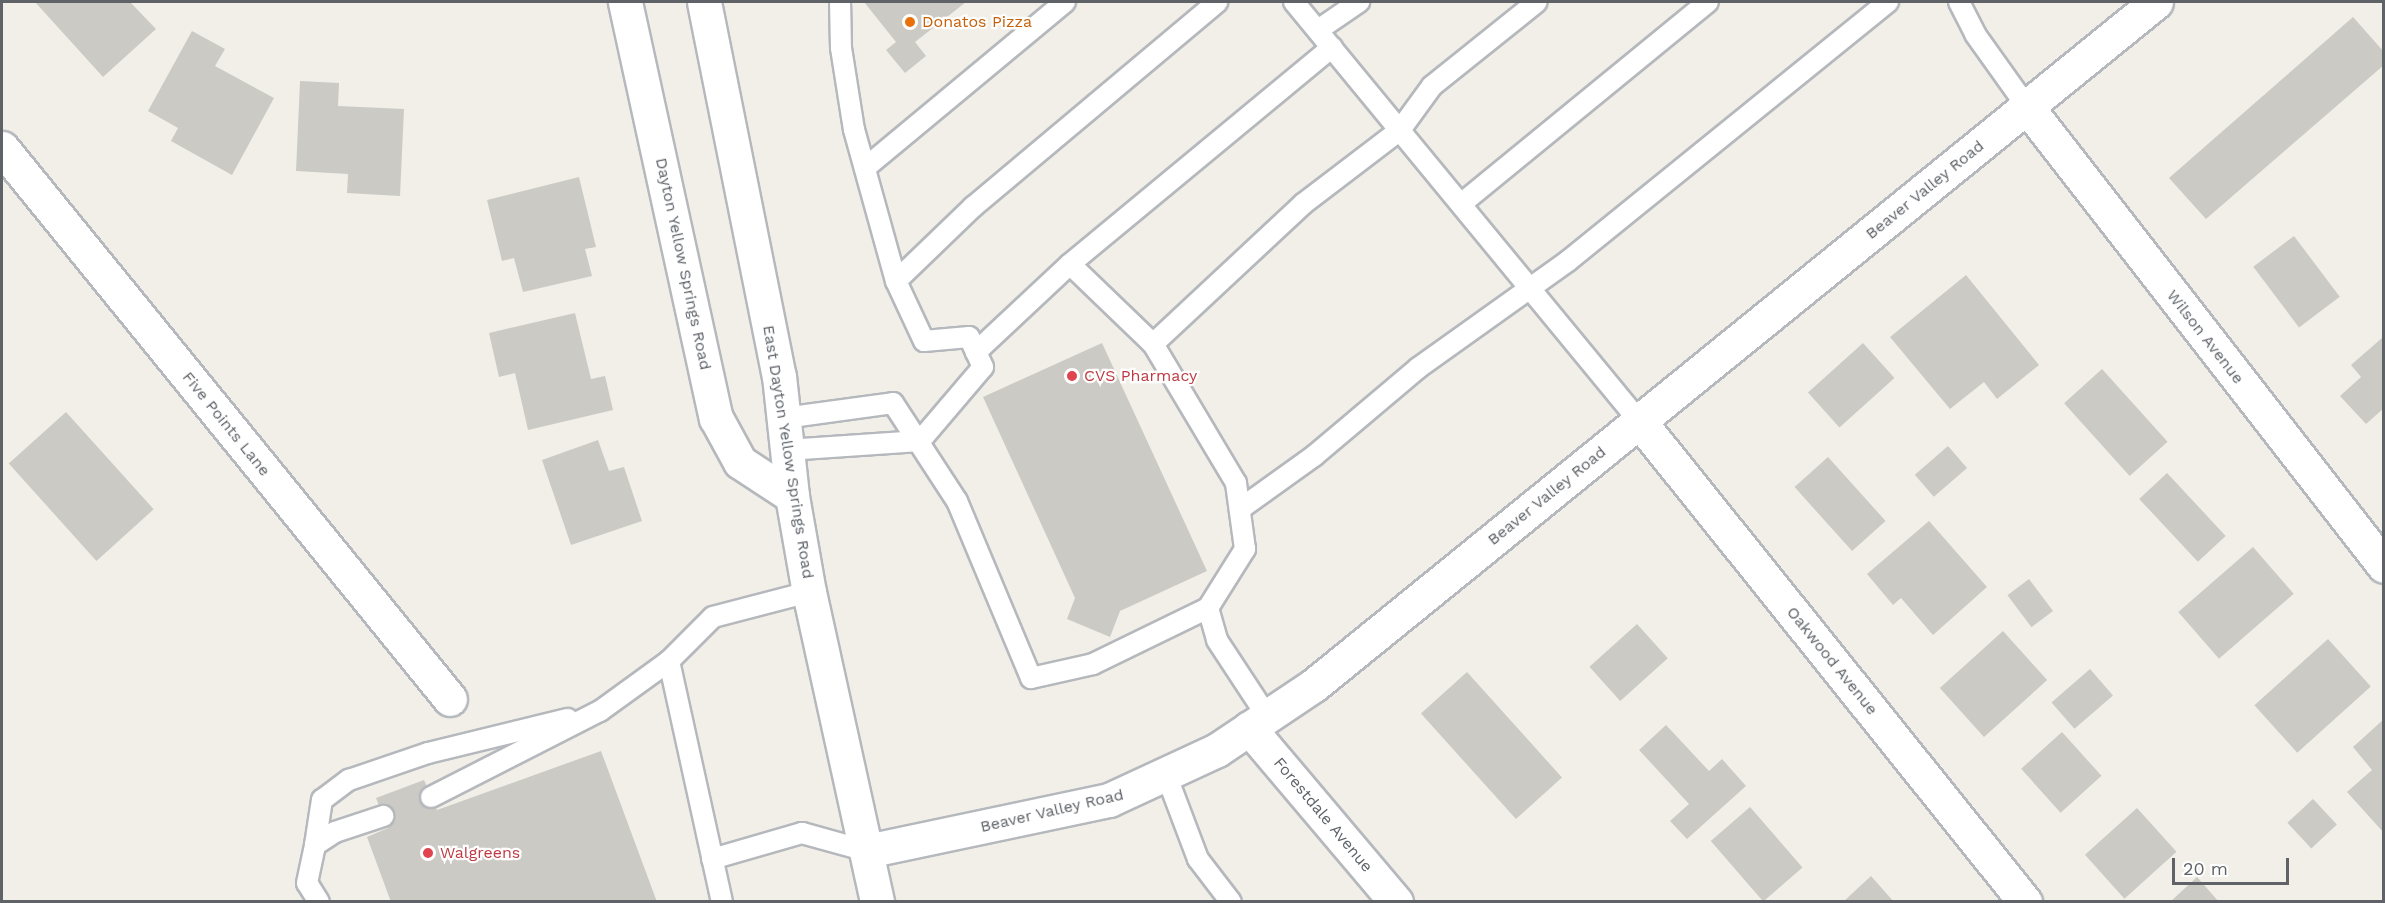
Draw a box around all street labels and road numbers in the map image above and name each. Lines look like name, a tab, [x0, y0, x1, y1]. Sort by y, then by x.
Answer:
street label: Beaver Valley Road	[1861, 136, 1989, 244]
street label: Dayton Yellow Springs Road	[651, 156, 715, 372]
street label: Wilson Avenue	[2162, 286, 2248, 388]
street label: East Dayton Yellow Springs Road	[758, 323, 818, 581]
street label: Five Points Lane	[178, 368, 274, 480]
street label: Beaver Valley Road	[1483, 442, 1611, 550]
street label: Oakwood Avenue	[1782, 603, 1882, 719]
street label: Forestdale Avenue	[1269, 754, 1377, 876]
street label: Beaver Valley Road	[978, 785, 1126, 837]

